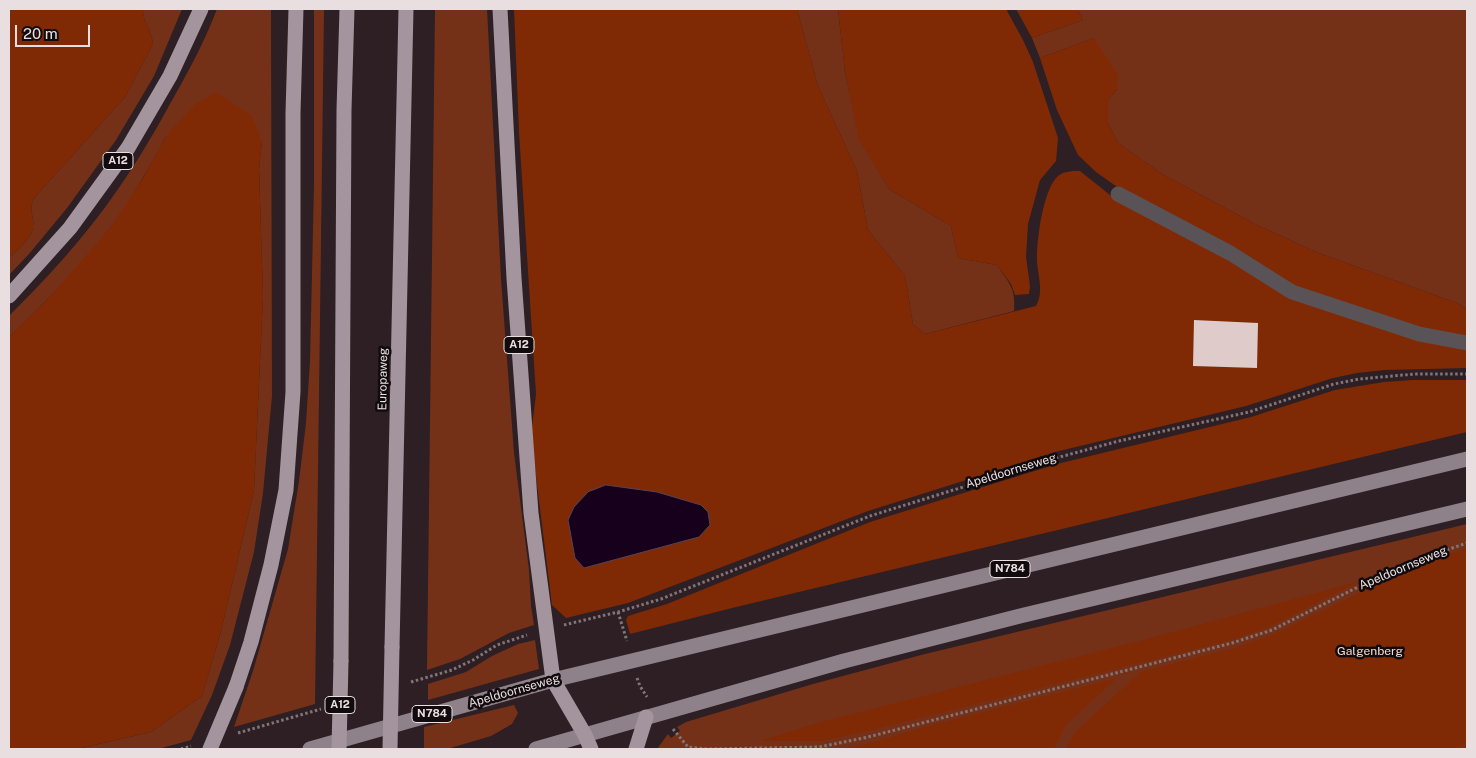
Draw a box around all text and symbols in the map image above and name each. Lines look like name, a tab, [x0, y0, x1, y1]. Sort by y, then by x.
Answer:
scale bar	[18, 15, 92, 47]
text: 20 m	[23, 25, 58, 42]
road number: A12	[103, 153, 133, 170]
road number: A12	[504, 336, 534, 354]
street label: Europaweg	[375, 348, 391, 410]
street label: Apeldoornseweg	[964, 450, 1058, 492]
street label: Apeldoornseweg	[1357, 543, 1449, 593]
road number: N784	[990, 560, 1030, 578]
park label: Galgenberg	[1337, 644, 1403, 658]
street label: Apeldoornseweg	[467, 671, 561, 711]
road number: A12	[325, 696, 355, 714]
road number: N784	[412, 706, 452, 722]

